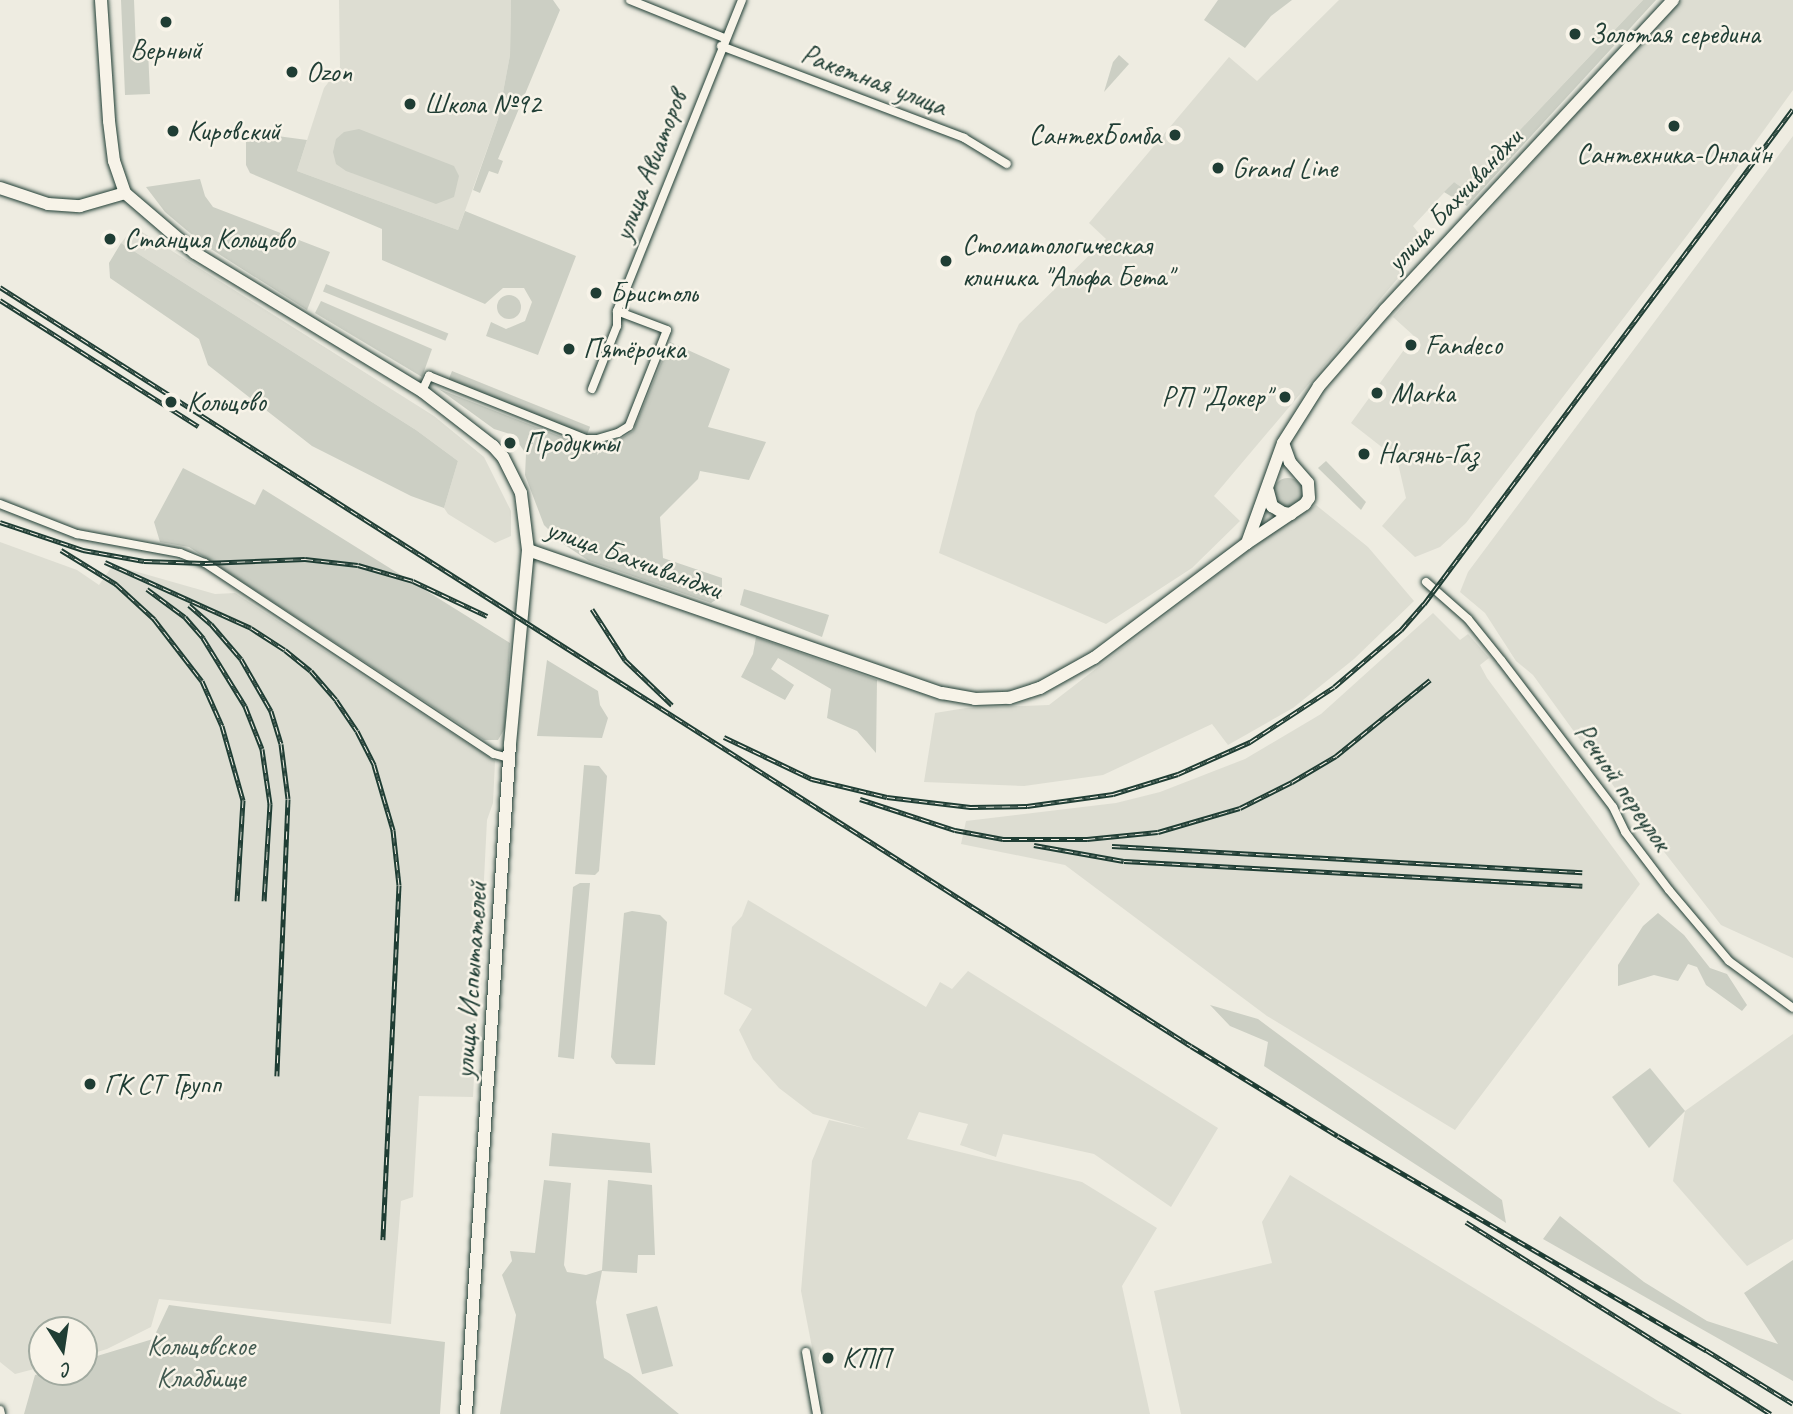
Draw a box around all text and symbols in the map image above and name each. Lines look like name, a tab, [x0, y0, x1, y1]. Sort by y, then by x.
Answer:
marker: Верный	[158, 14, 174, 30]
place label: Золотая середина	[1589, 17, 1760, 51]
marker: Золотая середина	[1567, 26, 1583, 42]
place label: Верный	[130, 33, 202, 67]
street label: Ракетная улица	[796, 37, 952, 123]
place label: Ozon	[306, 55, 352, 89]
marker: Ozon	[284, 64, 300, 80]
street label: улица Авиаторов	[606, 86, 694, 246]
place label: Школа №92	[424, 87, 541, 121]
marker: Школа №92	[402, 96, 418, 112]
place label: Кировский	[187, 114, 281, 148]
place label: СантехБомба	[1029, 118, 1161, 152]
marker: Сантехника-Онлайн	[1666, 118, 1682, 134]
street label: улица Бахчиванджи	[1379, 122, 1529, 278]
marker: Кировский	[165, 123, 181, 139]
marker: СантехБомба	[1167, 127, 1183, 143]
place label: Сантехника-Онлайн	[1576, 137, 1772, 171]
place label: Grand Line	[1232, 151, 1337, 185]
marker: Grand Line	[1210, 160, 1226, 176]
place label: Станция Кольцово	[124, 222, 295, 256]
place label: Стоматологическая клиника "Альфа Бета"	[962, 228, 1172, 294]
marker: Станция Кольцово	[102, 231, 118, 247]
marker: Стоматологическая клиника "Альфа Бета"	[936, 251, 956, 271]
place label: Бристоль	[610, 276, 697, 310]
marker: Бристоль	[588, 285, 604, 301]
place label: Fandeco	[1425, 328, 1502, 362]
place label: Пятёрочка	[583, 332, 686, 366]
marker: Fandeco	[1403, 337, 1419, 353]
marker: Пятёрочка	[561, 341, 577, 357]
place label: Marka	[1391, 376, 1455, 410]
place label: РП "Докер"	[1162, 380, 1271, 414]
place label: Кольцово	[187, 385, 266, 419]
marker: Marka	[1369, 385, 1385, 401]
marker: РП "Докер"	[1277, 389, 1293, 405]
marker: Кольцово	[161, 392, 181, 412]
place label: Продукты	[524, 426, 619, 460]
marker: Продукты	[502, 435, 518, 451]
place label: Нагянь-Газ	[1378, 437, 1478, 471]
marker: Нагянь-Газ	[1356, 446, 1372, 462]
street label: улица Бахчиванджи	[542, 512, 726, 606]
street label: Речной переулок	[1567, 717, 1679, 857]
street label: улица Испытателей	[447, 880, 495, 1080]
place label: ГК СТ Групп	[104, 1067, 219, 1101]
marker: ГК СТ Групп	[82, 1076, 98, 1092]
north arrow	[28, 1316, 98, 1386]
park label: Кольцовское Кладбище	[147, 1329, 255, 1395]
place label: КПП	[842, 1341, 890, 1375]
marker: КПП	[820, 1350, 836, 1366]
text: С	[60, 1357, 74, 1382]

